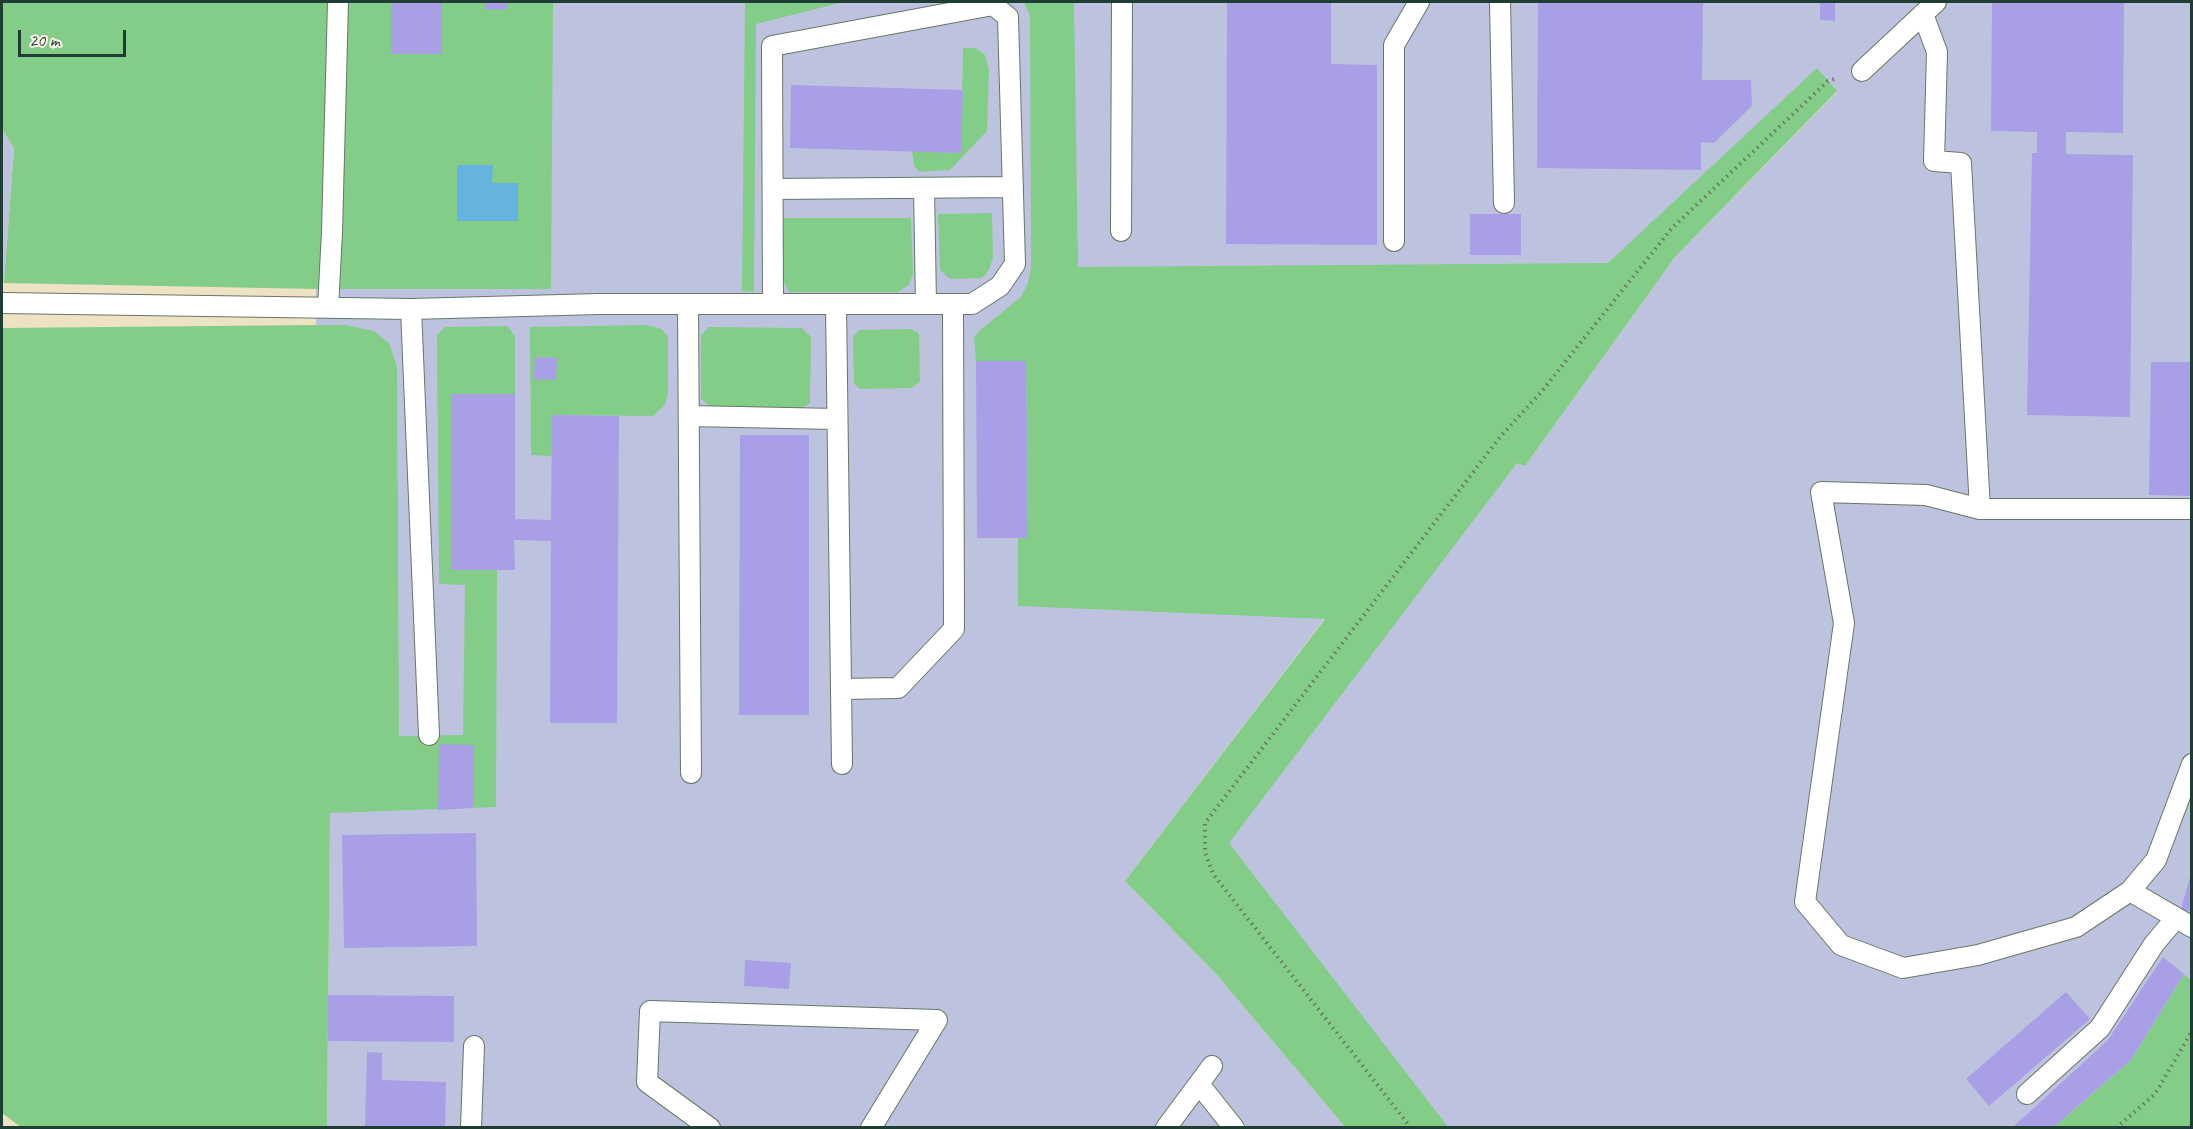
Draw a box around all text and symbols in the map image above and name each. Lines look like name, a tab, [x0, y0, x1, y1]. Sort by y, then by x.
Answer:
scale bar	[21, 18, 129, 56]
text: 20 m	[29, 29, 60, 51]

